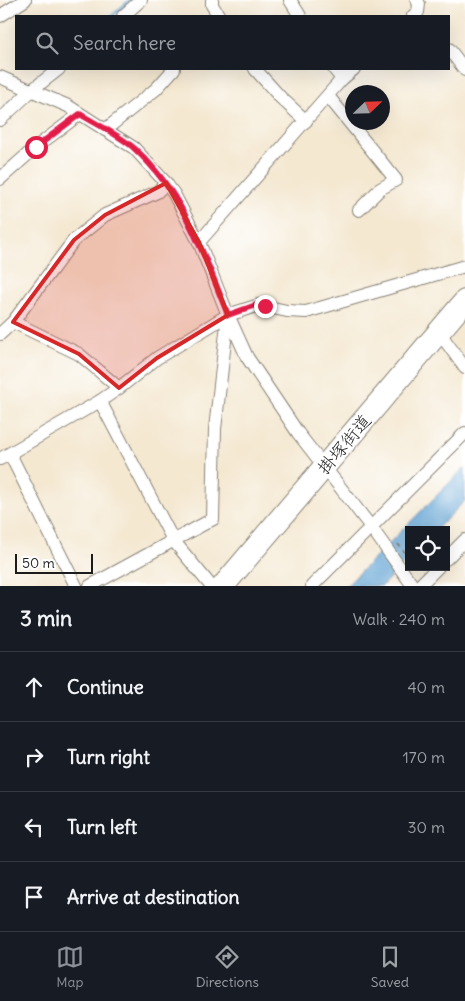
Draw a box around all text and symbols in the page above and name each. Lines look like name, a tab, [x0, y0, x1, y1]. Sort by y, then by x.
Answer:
search box	[15, 15, 450, 70]
icon: search	[33, 29, 61, 57]
text: Search here	[73, 31, 176, 55]
north arrow	[345, 85, 390, 130]
route start	[25, 136, 48, 159]
route end	[254, 295, 277, 318]
street label: 掛塚街道	[312, 409, 376, 479]
map controls	[405, 526, 450, 571]
button: locate	[405, 526, 450, 571]
scale bar	[15, 551, 92, 574]
text: 50 m	[22, 554, 55, 572]
text: 3 min	[20, 605, 72, 632]
text: Walk · 240 m	[353, 609, 445, 629]
icon: ahead	[20, 673, 48, 701]
text: Continue	[67, 675, 144, 699]
text: 40 m	[407, 677, 445, 697]
icon: right	[20, 743, 48, 771]
text: Turn right	[67, 745, 150, 769]
text: 170 m	[402, 747, 445, 767]
icon: left	[20, 813, 48, 841]
text: Turn left	[67, 815, 137, 839]
text: 30 m	[408, 817, 445, 837]
icon: arrive	[20, 883, 48, 911]
text: Arrive at destination	[67, 885, 240, 909]
tab: Map	[56, 943, 84, 991]
tab: Directions	[196, 943, 259, 991]
tab: Saved	[371, 943, 409, 991]

